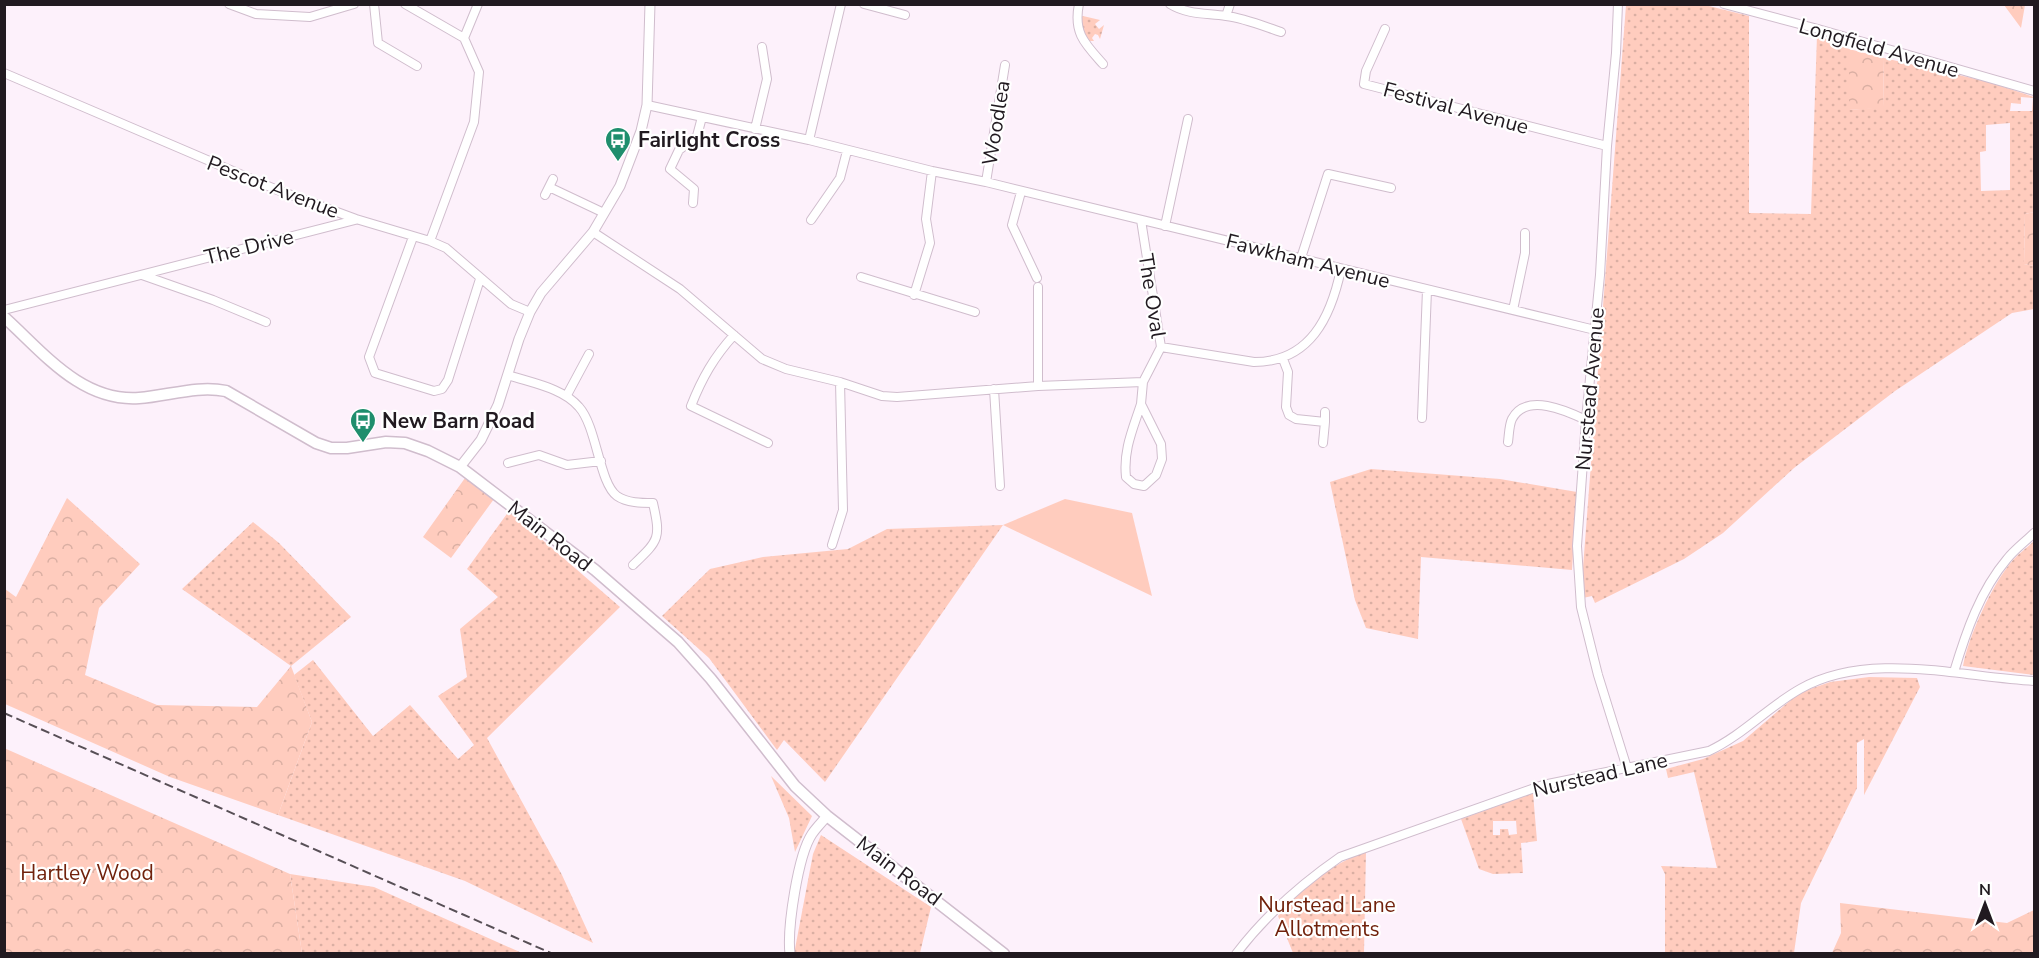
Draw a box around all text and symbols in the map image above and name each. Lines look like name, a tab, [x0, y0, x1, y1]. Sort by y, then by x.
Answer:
street label: Longfield Avenue	[1796, 12, 1962, 84]
street label: Festival Avenue	[1380, 75, 1532, 141]
street label: Woodlea	[975, 78, 1017, 168]
bus stop icon: Fairlight Cross	[603, 125, 633, 163]
place label: Fairlight Cross	[638, 126, 780, 154]
street label: Pescot Avenue	[203, 149, 343, 225]
street label: The Drive	[201, 222, 297, 272]
street label: Fawkham Avenue	[1223, 227, 1393, 295]
street label: The Oval	[1132, 252, 1173, 341]
street label: Nurstead Avenue	[1569, 306, 1611, 472]
bus stop icon: New Barn Road	[348, 406, 378, 444]
place label: New Barn Road	[382, 407, 535, 435]
street label: Main Road	[502, 494, 598, 578]
street label: Nurstead Lane	[1530, 746, 1670, 804]
street label: Main Road	[851, 830, 947, 912]
park label: Hartley Wood	[20, 859, 154, 887]
north arrow	[1955, 874, 2015, 934]
text: N	[1979, 879, 1991, 901]
park label: Nurstead Lane Allotments	[1258, 891, 1396, 943]

